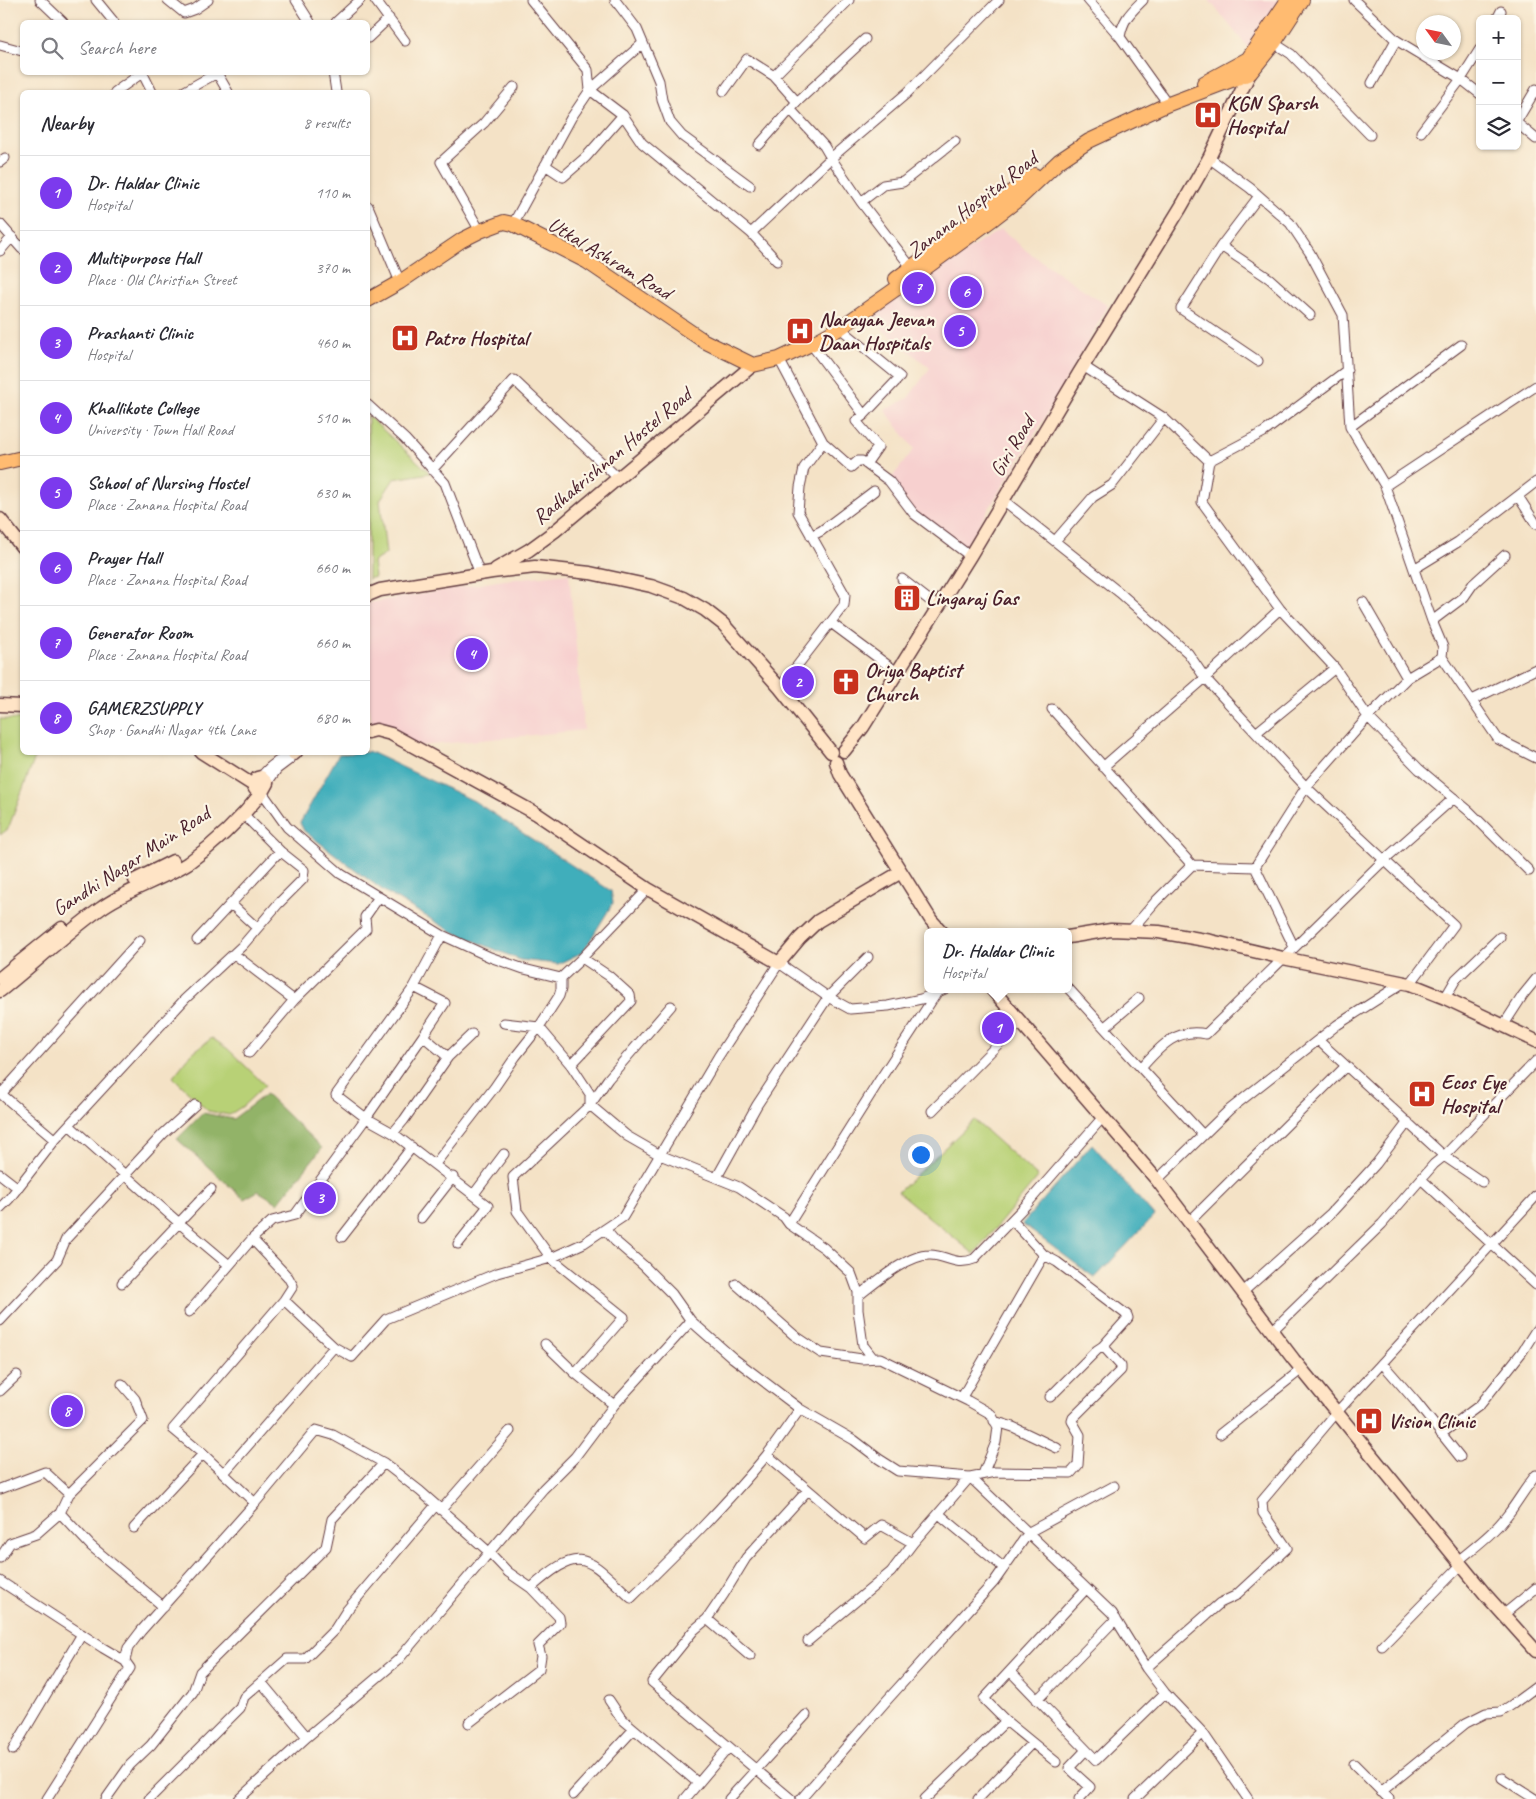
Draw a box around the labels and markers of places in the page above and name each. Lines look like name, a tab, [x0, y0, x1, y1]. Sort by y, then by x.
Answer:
place label: KGN Sparsh Hospital	[1227, 90, 1319, 140]
hospital icon: KGN Sparsh Hospital	[1193, 100, 1223, 130]
pin: 7	[902, 269, 934, 307]
pin: 6	[950, 273, 982, 311]
place label: Narayan Jeevan Daan Hospitals	[819, 306, 934, 356]
pin: 5	[944, 312, 976, 350]
hospital icon: Narayan Jeevan Daan Hospitals	[785, 316, 815, 346]
hospital icon: Patro Hospital	[390, 323, 420, 353]
place label: Patro Hospital	[424, 325, 532, 351]
building icon: Lingaraj Gas	[892, 583, 922, 613]
place label: Lingaraj Gas	[926, 585, 1021, 611]
pin: 4	[456, 635, 488, 673]
place label: Oriya Baptist Church	[865, 657, 964, 707]
pin: 2	[782, 663, 814, 701]
church icon: Oriya Baptist Church	[831, 667, 861, 697]
pin: 1	[982, 1009, 1014, 1047]
place label: Ecos Eye Hospital	[1441, 1069, 1508, 1119]
hospital icon: Ecos Eye Hospital	[1407, 1079, 1437, 1109]
pin: 3	[304, 1179, 336, 1217]
pin: 8	[51, 1392, 83, 1430]
hospital icon: Vision Clinic	[1354, 1406, 1384, 1436]
place label: Vision Clinic	[1388, 1408, 1477, 1434]

